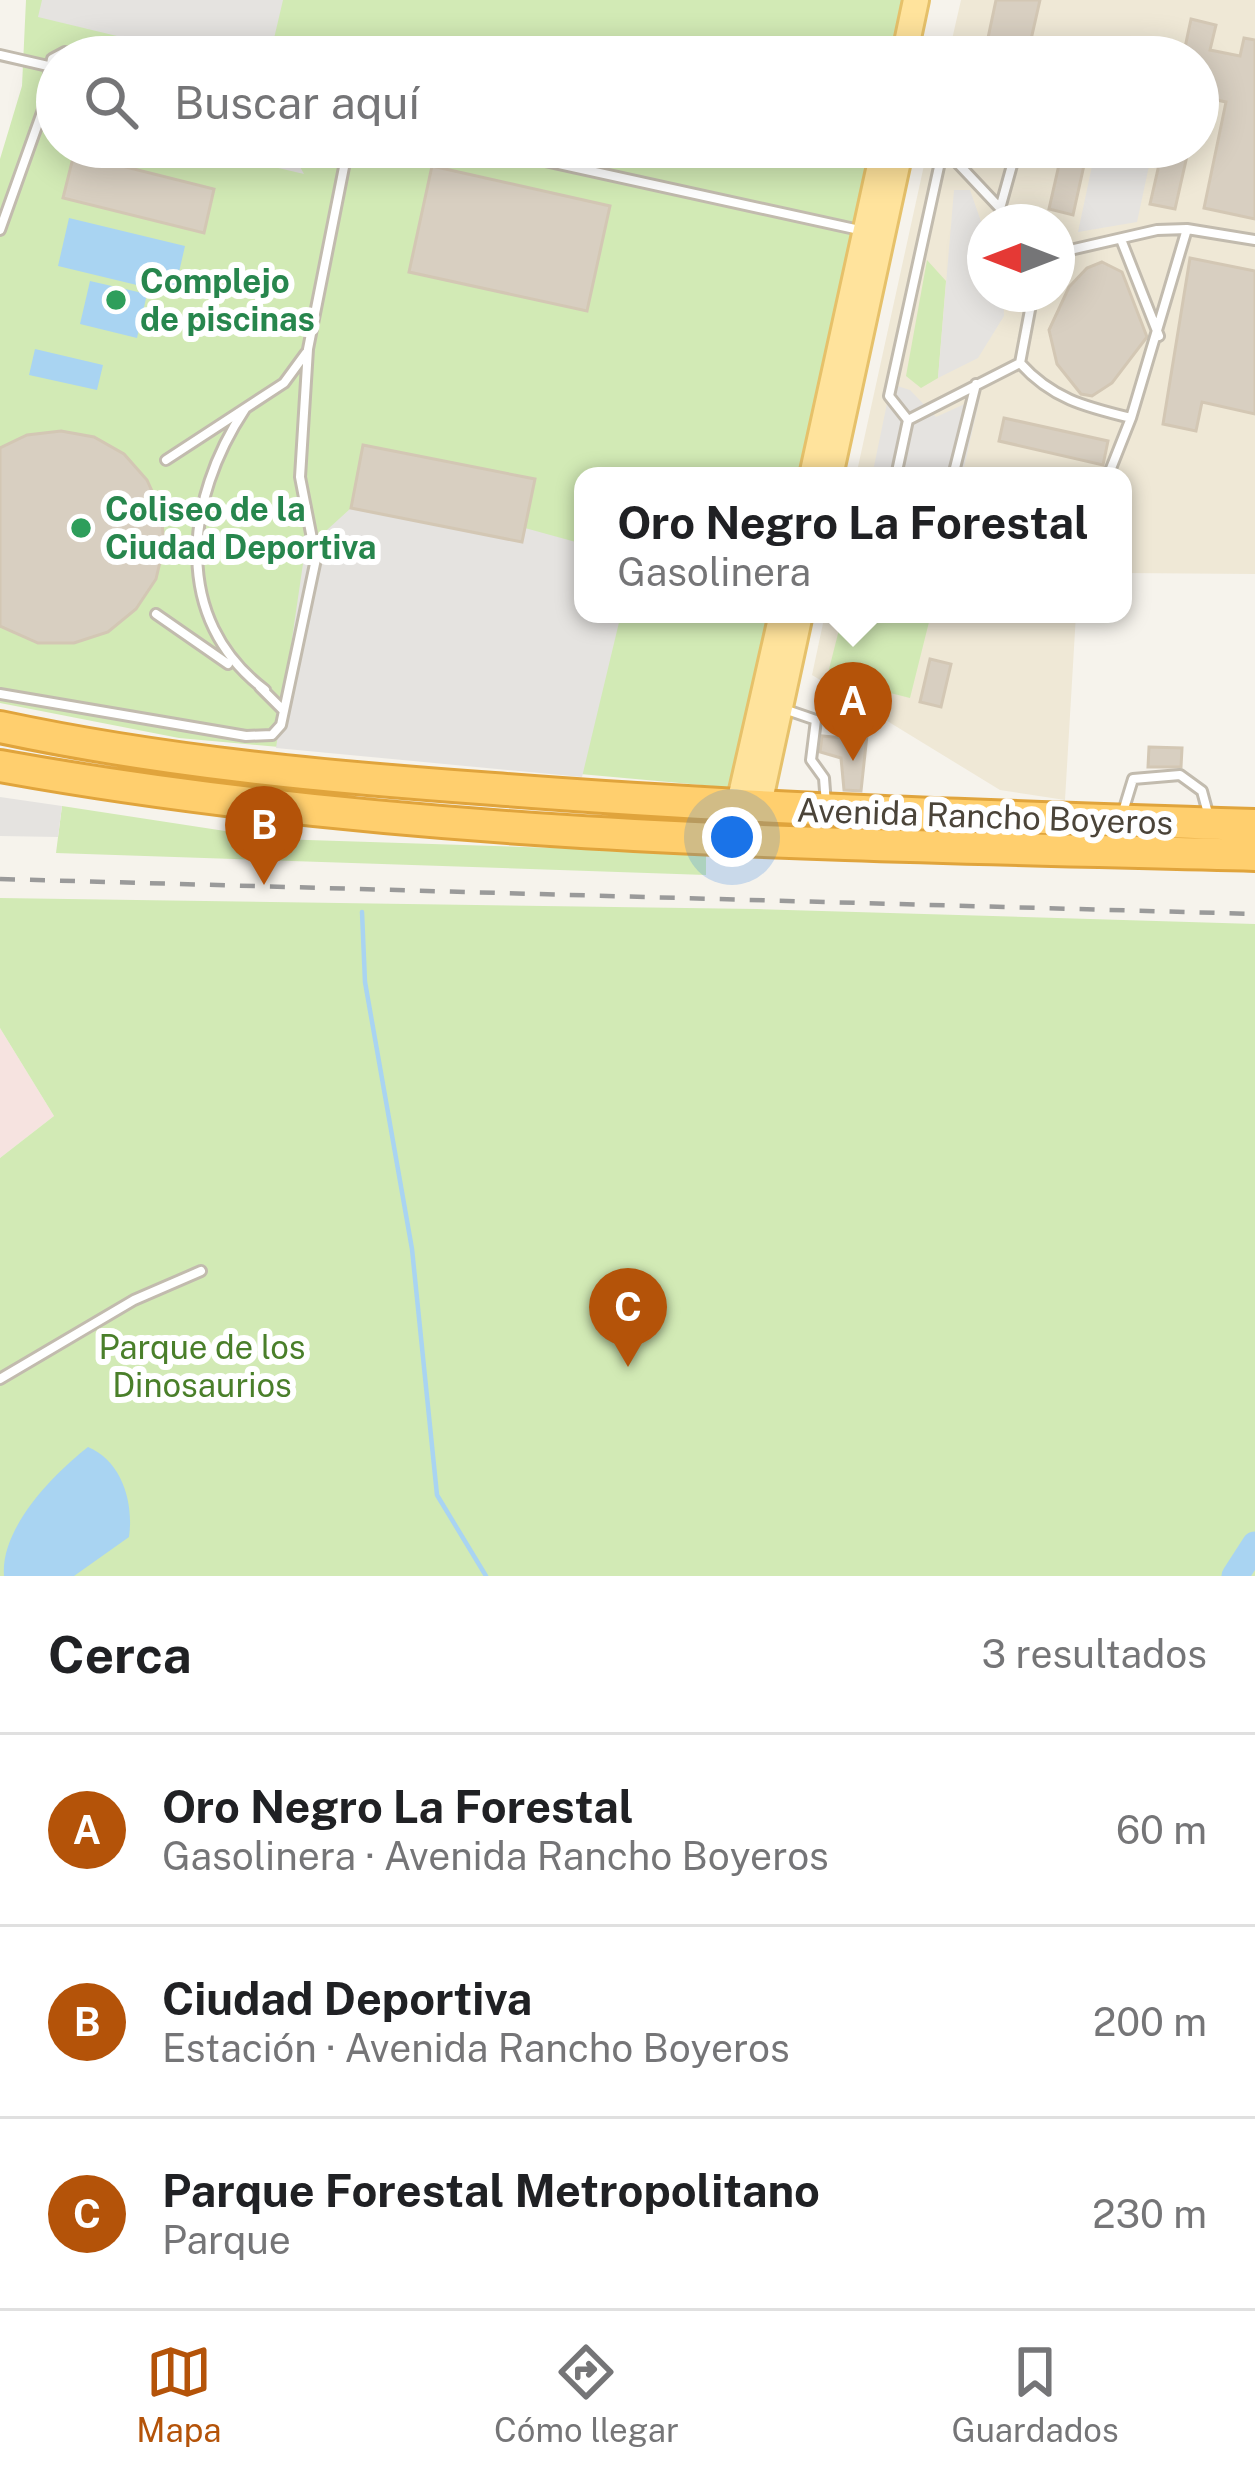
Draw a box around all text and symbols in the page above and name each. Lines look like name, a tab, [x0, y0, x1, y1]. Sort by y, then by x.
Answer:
search box	[36, 36, 1219, 168]
icon: search	[78, 69, 144, 135]
text: Buscar aquí	[174, 76, 420, 129]
north arrow	[967, 204, 1075, 312]
place label: Complejo de piscinas	[140, 262, 315, 338]
marker: Complejo de piscinas	[103, 287, 129, 313]
popup	[574, 467, 1132, 623]
place label: Coliseo de la Ciudad Deportiva	[105, 490, 377, 566]
text: Oro Negro La Forestal	[617, 496, 1089, 549]
marker: Coliseo de la Ciudad Deportiva	[68, 515, 94, 541]
text: Gasolinera	[617, 549, 811, 595]
pin: A	[814, 662, 892, 761]
pin: B	[225, 786, 303, 885]
street label: Avenida Rancho Boyeros	[796, 790, 1174, 842]
your location	[702, 807, 762, 867]
pin: C	[589, 1268, 667, 1367]
park label: Parque de los Dinosaurios	[98, 1328, 306, 1404]
text: Cerca	[48, 1625, 192, 1684]
text: 3 resultados	[982, 1631, 1207, 1677]
text: Oro Negro La Forestal	[162, 1780, 634, 1833]
text: A	[73, 1807, 101, 1853]
text: 60 m	[1116, 1807, 1207, 1853]
text: Gasolinera · Avenida Rancho Boyeros	[162, 1833, 829, 1879]
text: Ciudad Deportiva	[162, 1972, 532, 2025]
text: B	[74, 1999, 100, 2045]
text: 200 m	[1093, 1999, 1207, 2045]
text: Estación · Avenida Rancho Boyeros	[162, 2025, 790, 2071]
text: Parque Forestal Metropolitano	[162, 2164, 820, 2217]
text: C	[73, 2191, 101, 2237]
text: 230 m	[1092, 2191, 1207, 2237]
text: Parque	[162, 2217, 291, 2263]
tab: Mapa	[136, 2339, 221, 2449]
tab: Cómo llegar	[494, 2339, 679, 2449]
tab: Guardados	[952, 2339, 1119, 2449]

